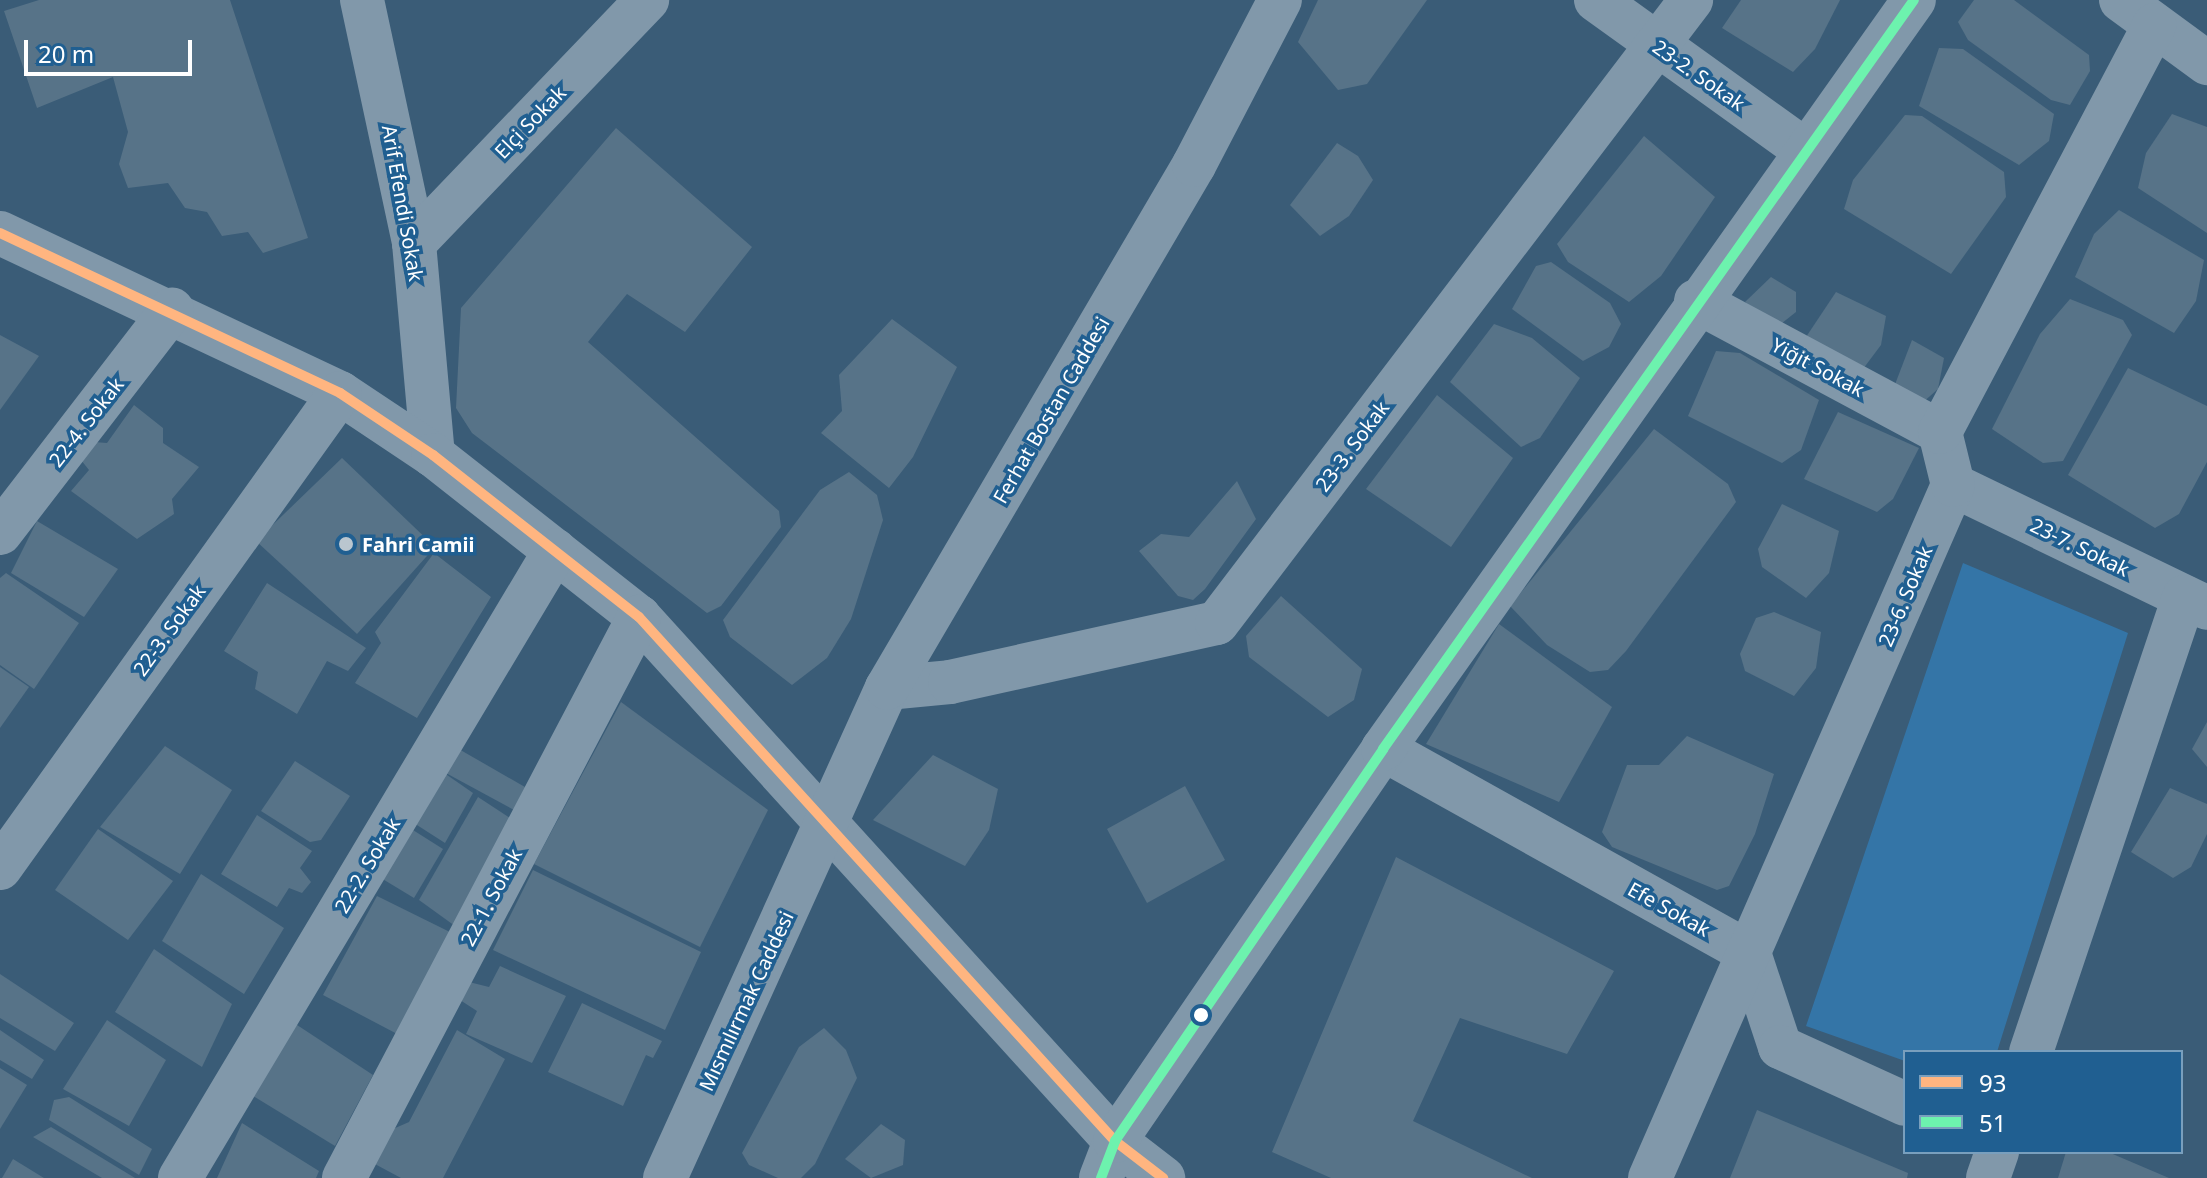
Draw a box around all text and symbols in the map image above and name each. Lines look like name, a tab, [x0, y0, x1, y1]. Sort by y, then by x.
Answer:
scale bar	[28, 24, 196, 74]
street label: 23-2. Sokak	[1648, 34, 1750, 116]
text: 20 m	[38, 37, 94, 70]
street label: Elçi Sokak	[489, 81, 571, 163]
street label: Arif Efendi Sokak	[377, 123, 429, 283]
street label: Ferhat Bostan Caddesi	[988, 313, 1114, 507]
street label: Yiğit Sokak	[1767, 332, 1869, 402]
street label: 22-4. Sokak	[44, 372, 128, 472]
street label: 23-3. Sokak	[1310, 396, 1394, 496]
street label: 23-7. Sokak	[2027, 513, 2133, 581]
place label: Fahri Camii	[362, 532, 474, 556]
marker: Fahri Camii	[337, 535, 355, 553]
street label: 23-6. Sokak	[1873, 542, 1937, 650]
street label: 22-3. Sokak	[128, 580, 210, 680]
street label: 22-2. Sokak	[329, 813, 405, 917]
street label: 22-1. Sokak	[455, 844, 527, 950]
street label: Efe Sokak	[1624, 877, 1714, 941]
street label: Mısmılırmak Caddesi	[694, 907, 798, 1095]
unlabelled marker	[1193, 1007, 1209, 1023]
legend	[1903, 1050, 2183, 1154]
text: 93	[1979, 1066, 2006, 1099]
text: 51	[1979, 1106, 2006, 1139]

